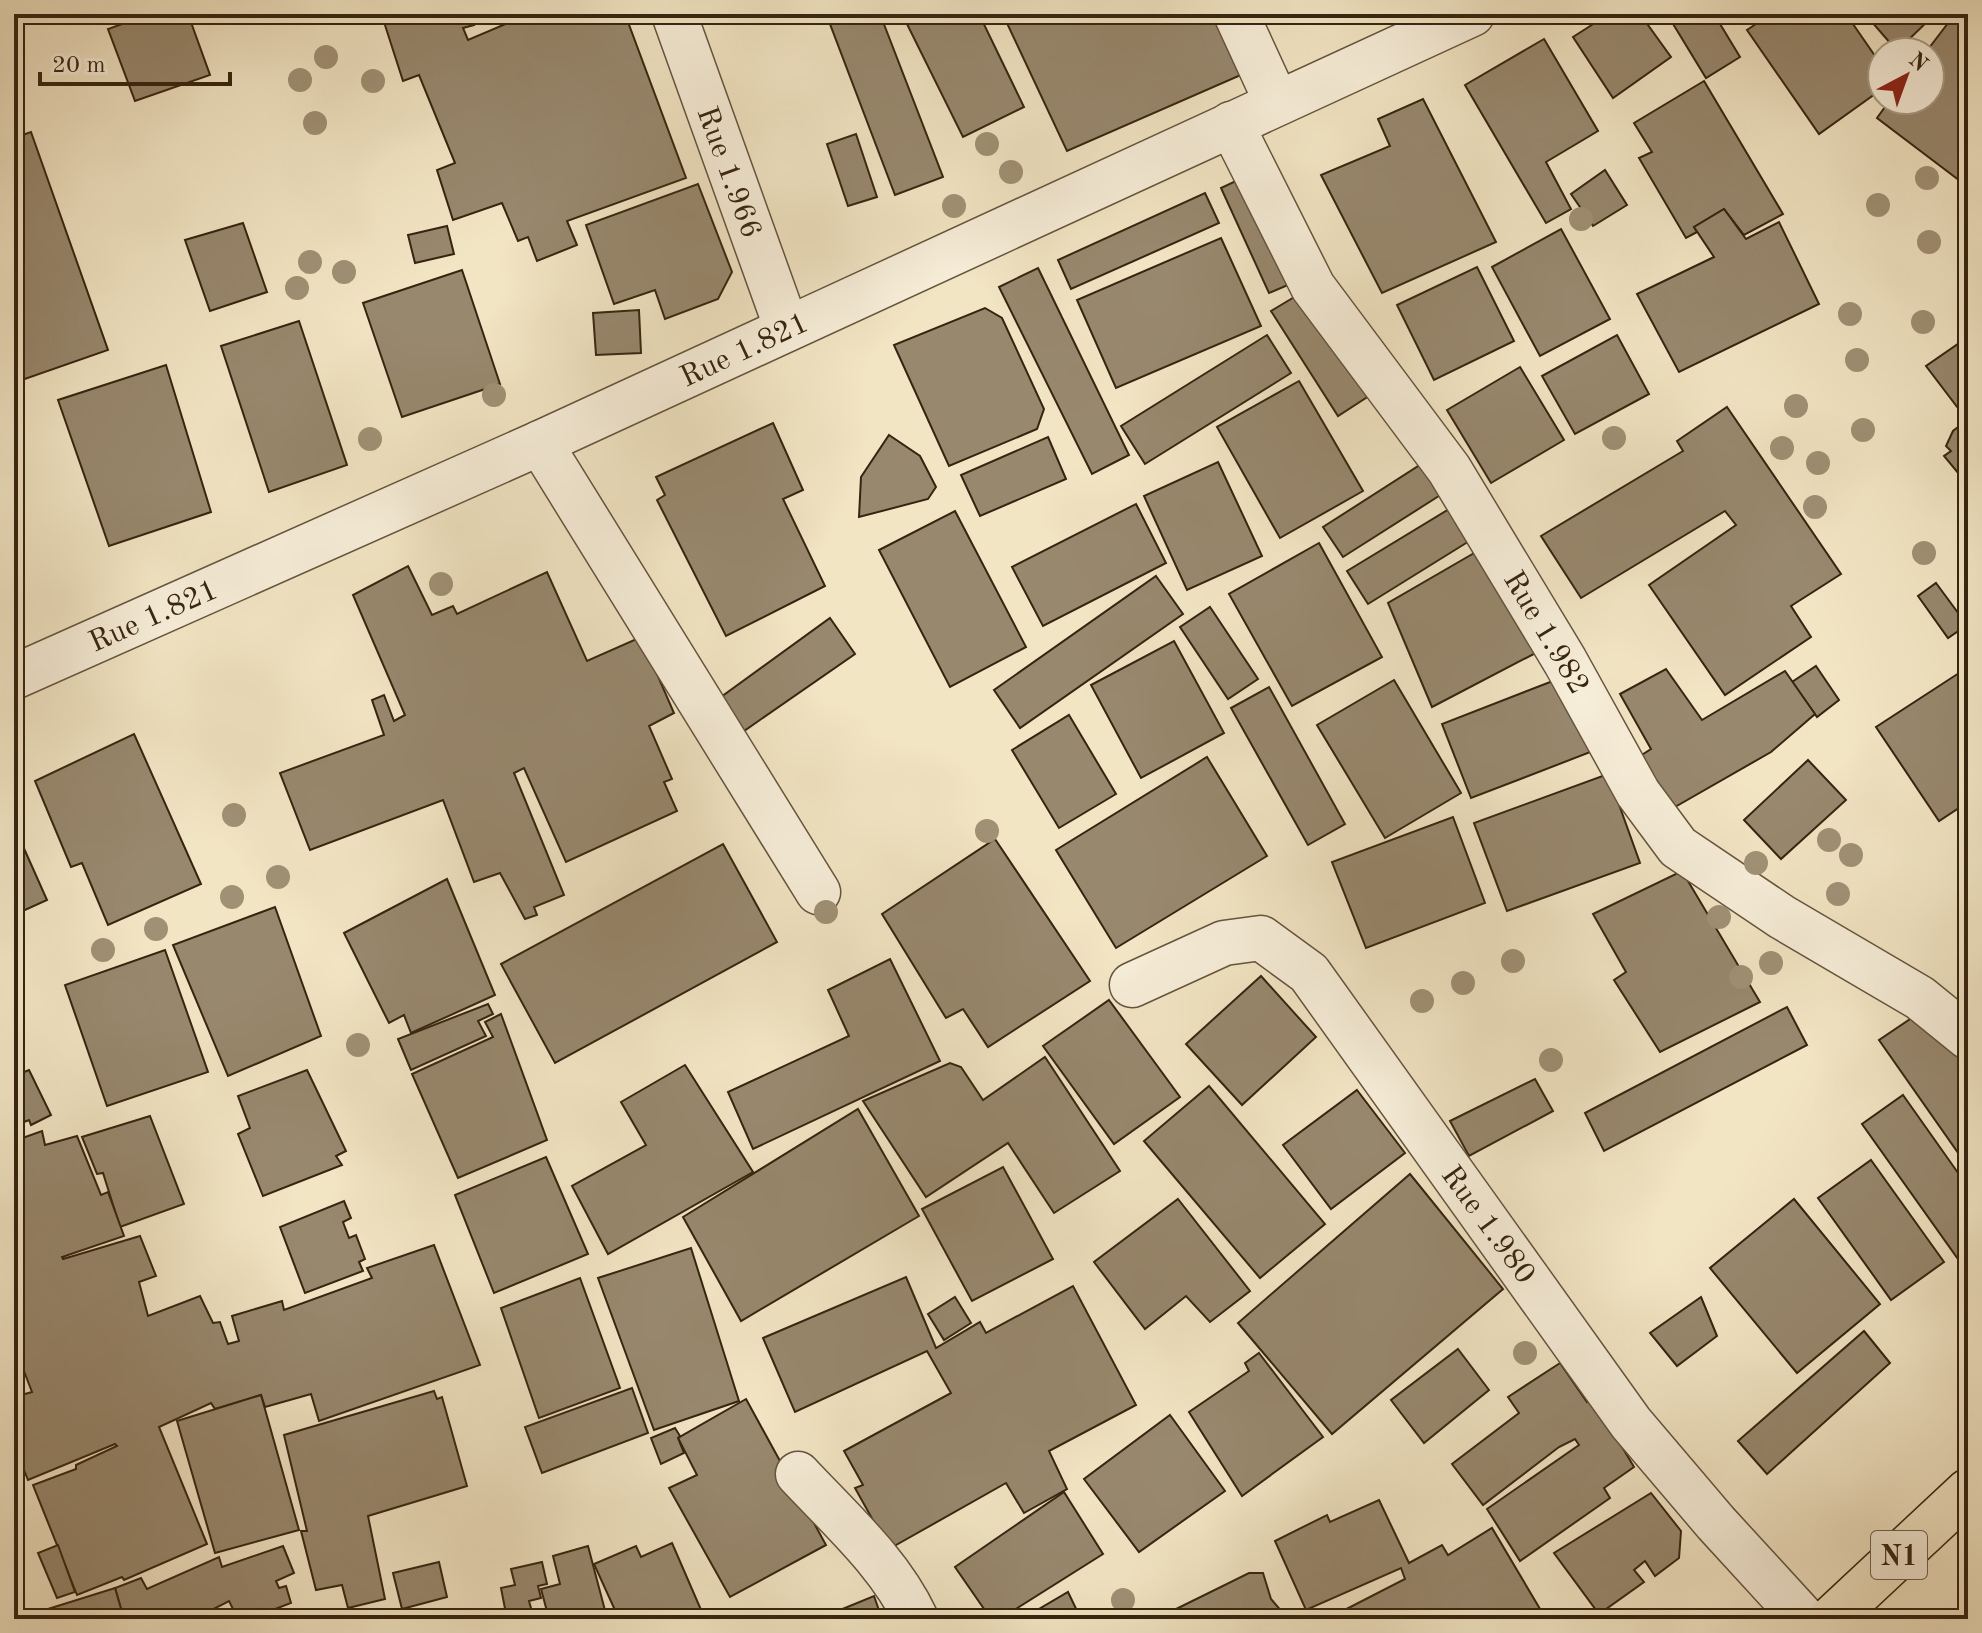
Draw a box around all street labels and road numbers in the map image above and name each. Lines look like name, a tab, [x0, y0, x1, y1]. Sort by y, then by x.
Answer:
street label: Rue 1.966	[690, 103, 766, 243]
street label: Rue 1.821	[676, 308, 814, 394]
street label: Rue 1.982	[1497, 566, 1594, 700]
street label: Rue 1.821	[85, 575, 223, 659]
street label: Rue 1.980	[1435, 1161, 1540, 1290]
road number: N1	[1871, 1531, 1927, 1579]

